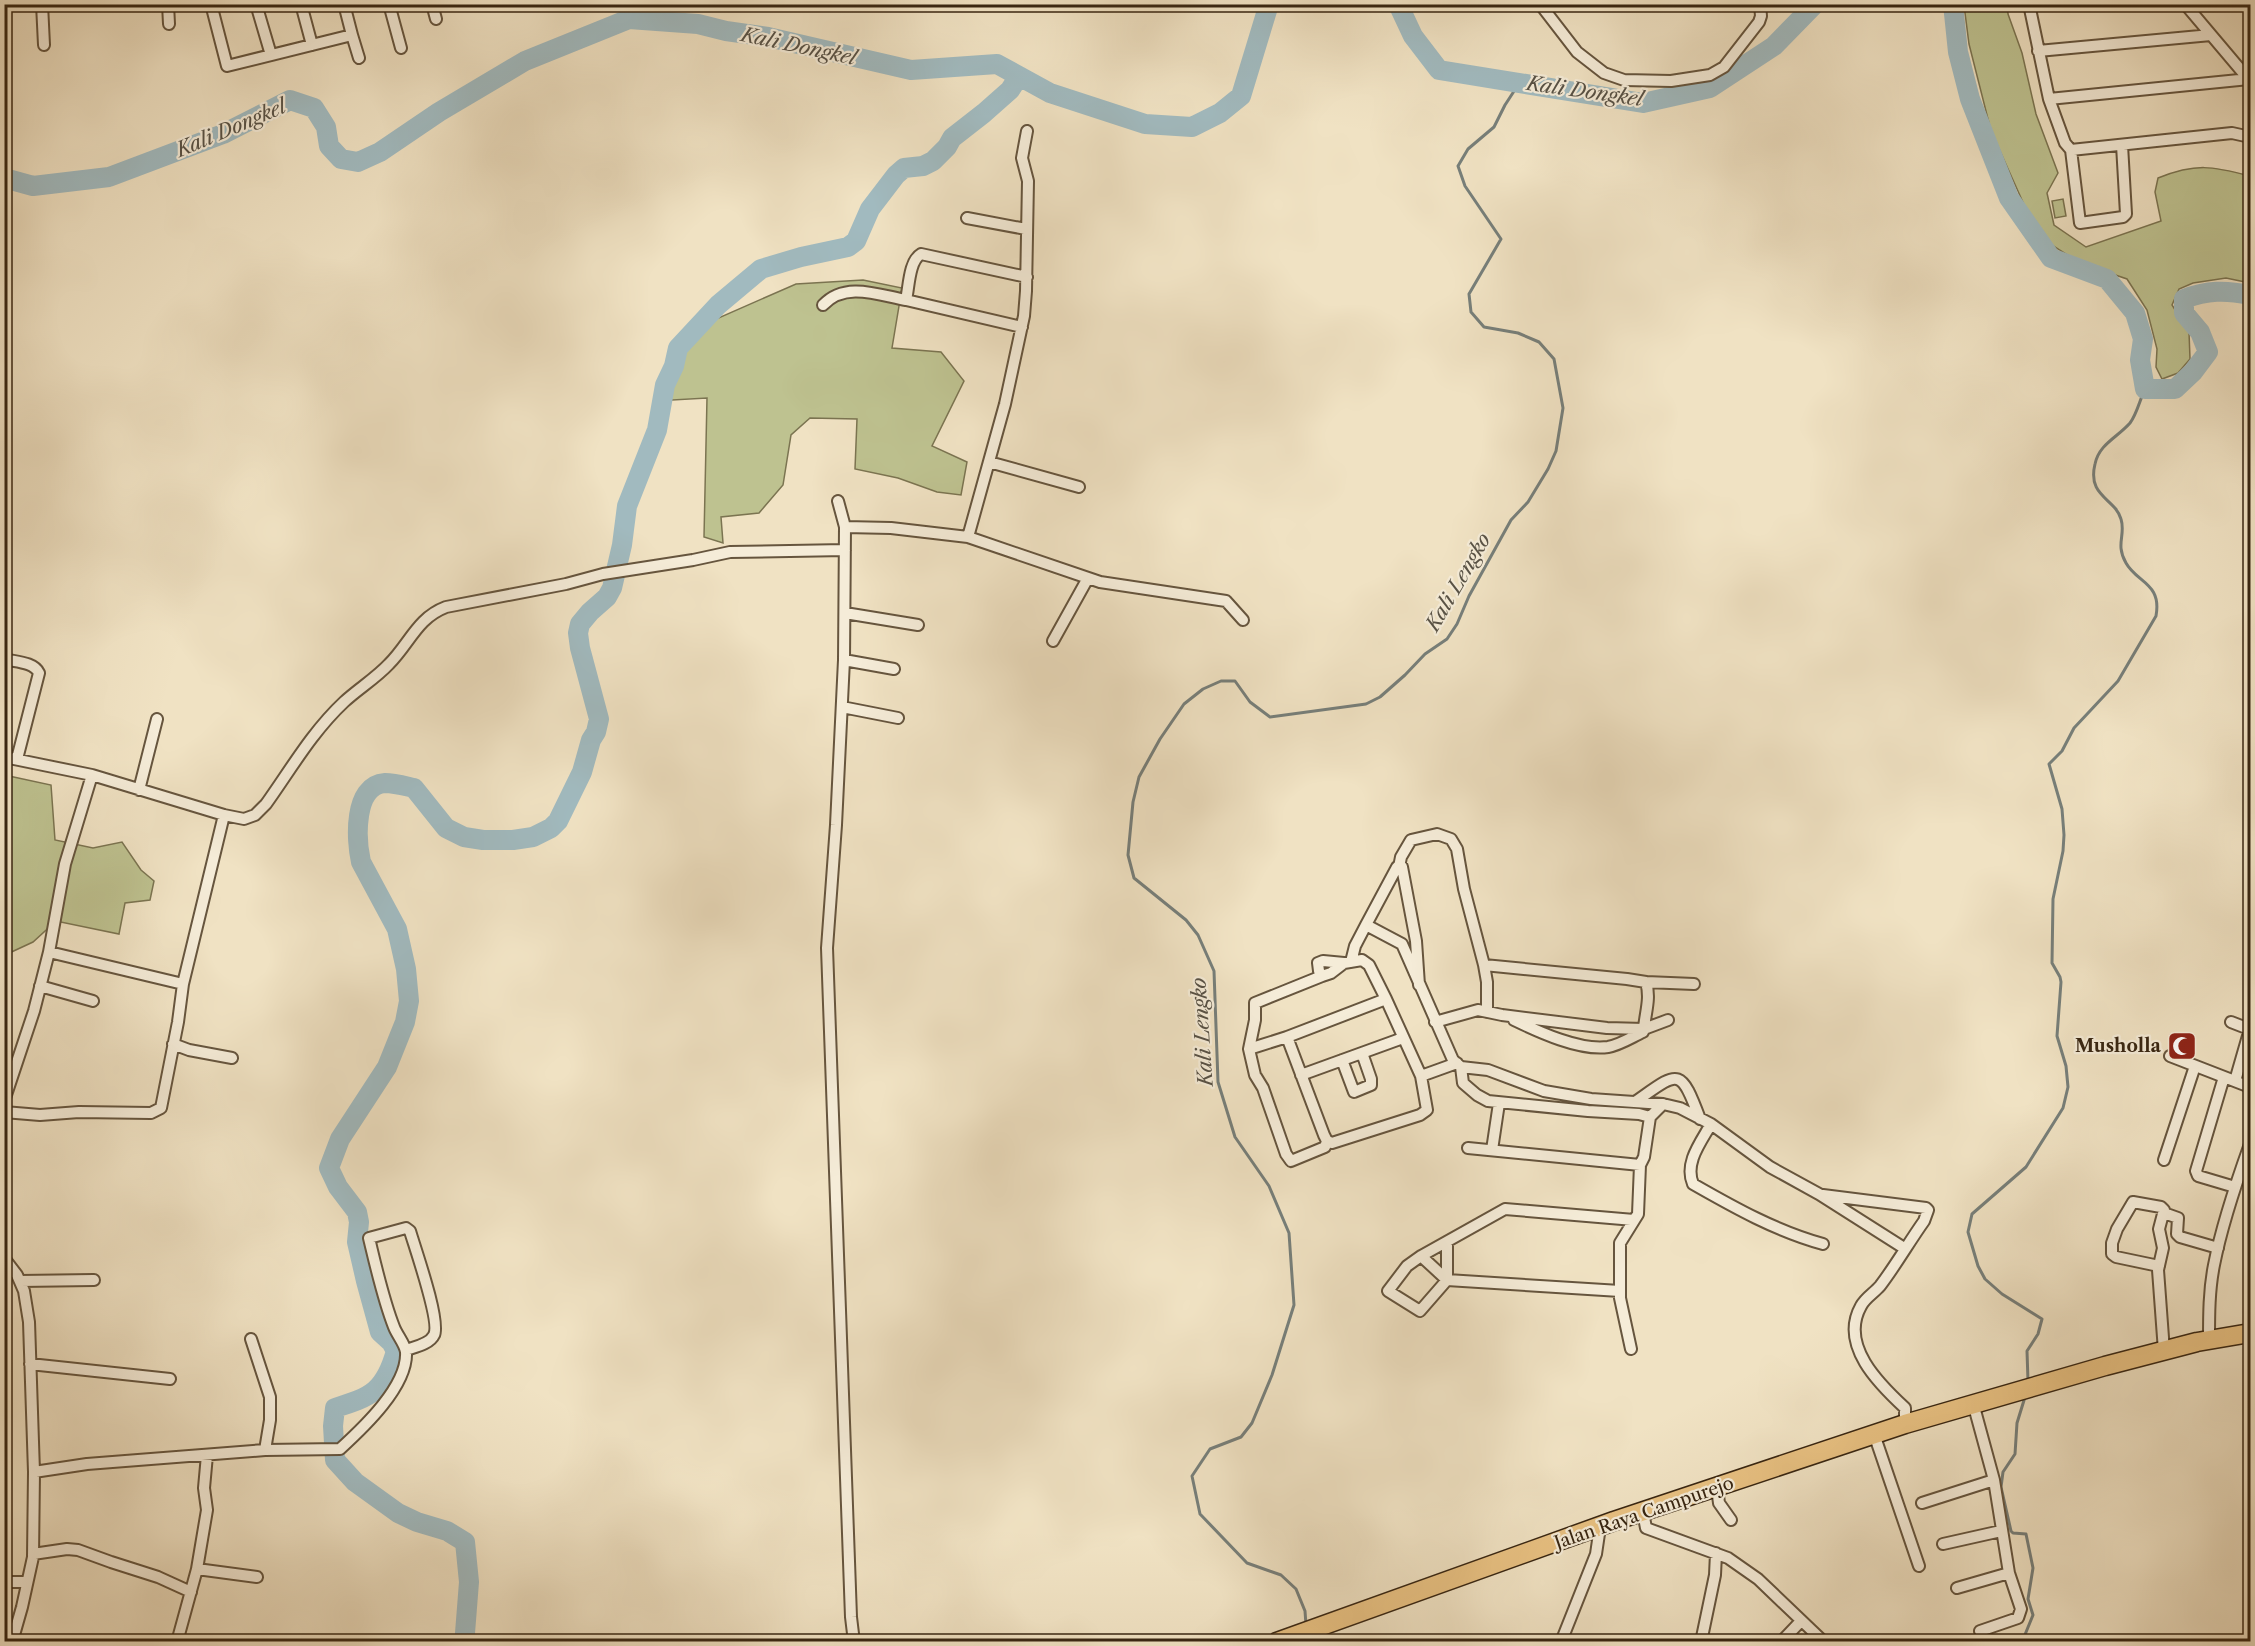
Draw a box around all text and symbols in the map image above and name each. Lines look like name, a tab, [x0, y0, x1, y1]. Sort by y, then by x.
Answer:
water label: Kali Dongkel	[737, 22, 861, 70]
water label: Kali Dongkel	[1523, 71, 1647, 111]
water label: Kali Dongkel	[170, 93, 292, 163]
water label: Kali Lengko	[1419, 529, 1496, 637]
water label: Kali Lengko	[1186, 977, 1218, 1089]
mosque icon: Musholla	[2166, 1030, 2198, 1062]
place label: Musholla	[2075, 1035, 2162, 1057]
street label: Jalan Raya Campurejo	[1549, 1472, 1737, 1555]

